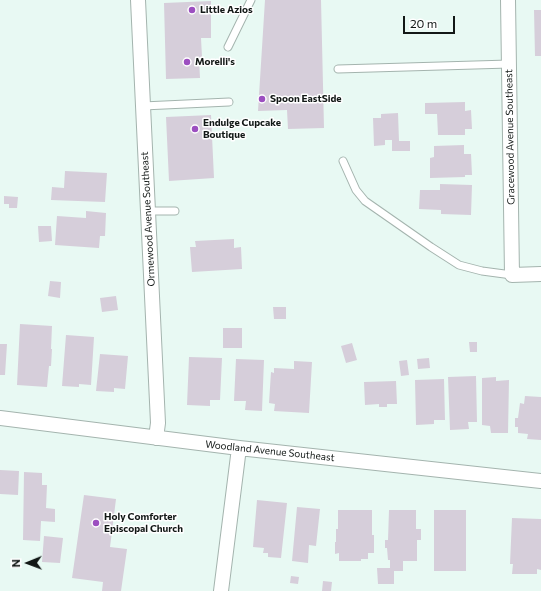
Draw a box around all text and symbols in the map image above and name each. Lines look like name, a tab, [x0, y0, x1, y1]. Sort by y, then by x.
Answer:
place label: Little Azios	[200, 4, 253, 16]
marker: Little Azios	[187, 5, 197, 15]
scale bar	[405, 8, 457, 34]
text: 20 m	[410, 16, 437, 30]
place label: Morelli's	[195, 56, 235, 68]
marker: Morelli's	[182, 57, 192, 67]
street label: Gracewood Avenue Southeast	[503, 69, 517, 205]
place label: Spoon EastSide	[270, 93, 342, 105]
marker: Spoon EastSide	[257, 94, 267, 104]
place label: Endulge Cupcake Boutique	[203, 117, 281, 140]
marker: Endulge Cupcake Boutique	[190, 124, 200, 134]
street label: Ormewood Avenue Southeast	[138, 151, 158, 287]
street label: Woodland Avenue Southeast	[205, 438, 335, 464]
place label: Holy Comforter Episcopal Church	[104, 511, 183, 534]
marker: Holy Comforter Episcopal Church	[91, 518, 101, 528]
north arrow	[8, 543, 48, 583]
text: N	[9, 559, 22, 567]

